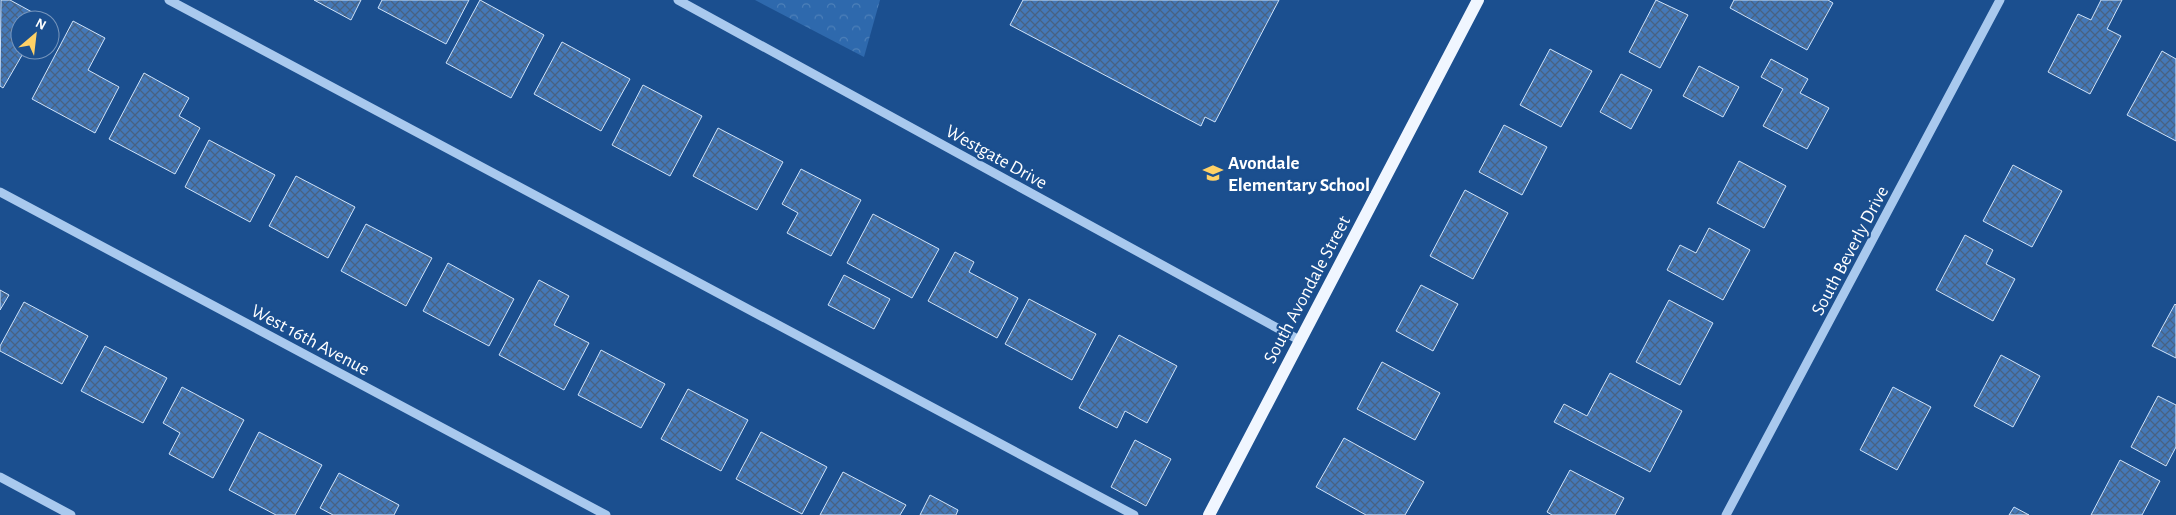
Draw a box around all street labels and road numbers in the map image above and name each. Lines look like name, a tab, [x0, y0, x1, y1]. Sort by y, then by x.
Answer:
street label: Westgate Drive	[942, 122, 1050, 193]
street label: South Beverly Drive	[1808, 183, 1892, 319]
street label: South Avondale Street	[1260, 213, 1354, 367]
street label: West 16th Avenue	[248, 301, 373, 379]

